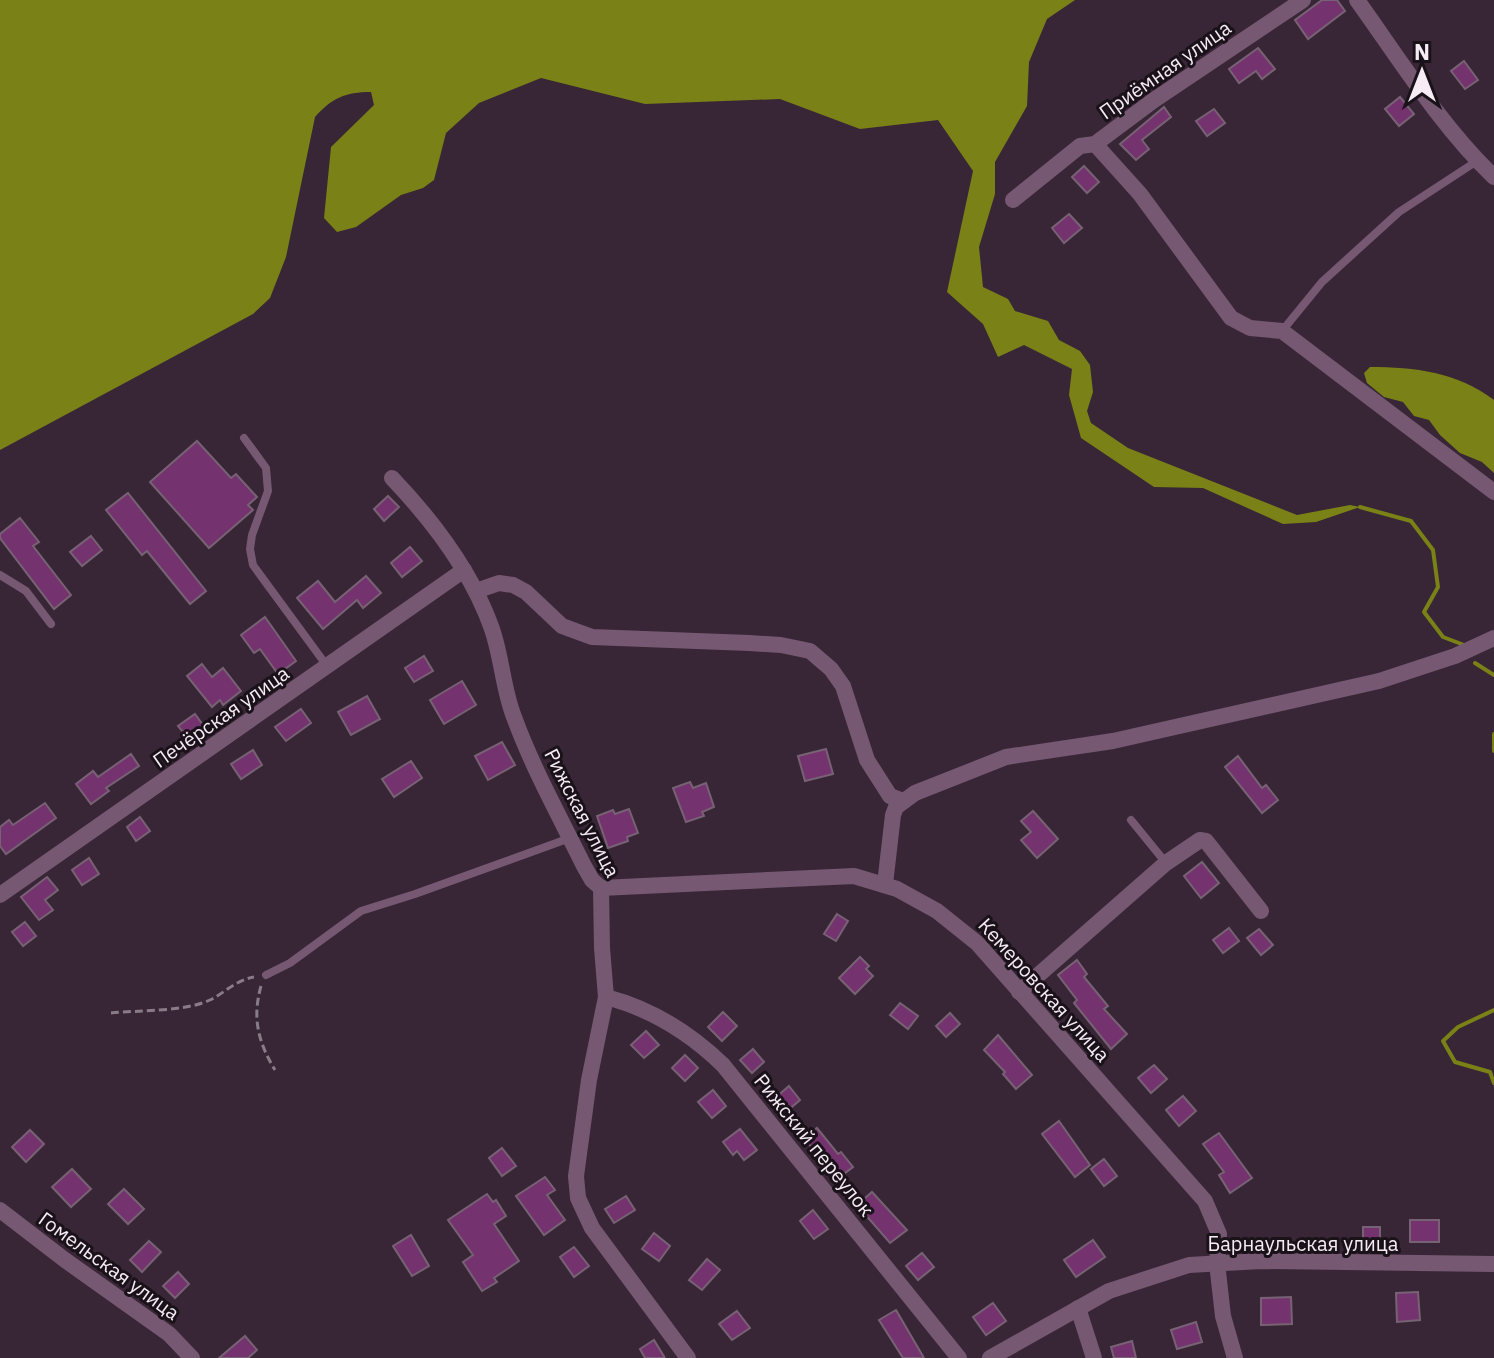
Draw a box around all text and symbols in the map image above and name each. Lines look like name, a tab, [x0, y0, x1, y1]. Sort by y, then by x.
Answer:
street label: Приёмная улица	[1093, 14, 1236, 125]
north arrow	[1382, 32, 1462, 112]
text: N	[1414, 37, 1430, 66]
street label: Печёрская улица	[147, 659, 294, 774]
street label: Рижская улица	[538, 744, 627, 882]
street label: Кемеровская улица	[972, 912, 1116, 1068]
street label: Рижский переулок	[748, 1068, 880, 1222]
street label: Гомельская улица	[33, 1205, 186, 1326]
street label: Барнаульская улица	[1207, 1230, 1399, 1257]

